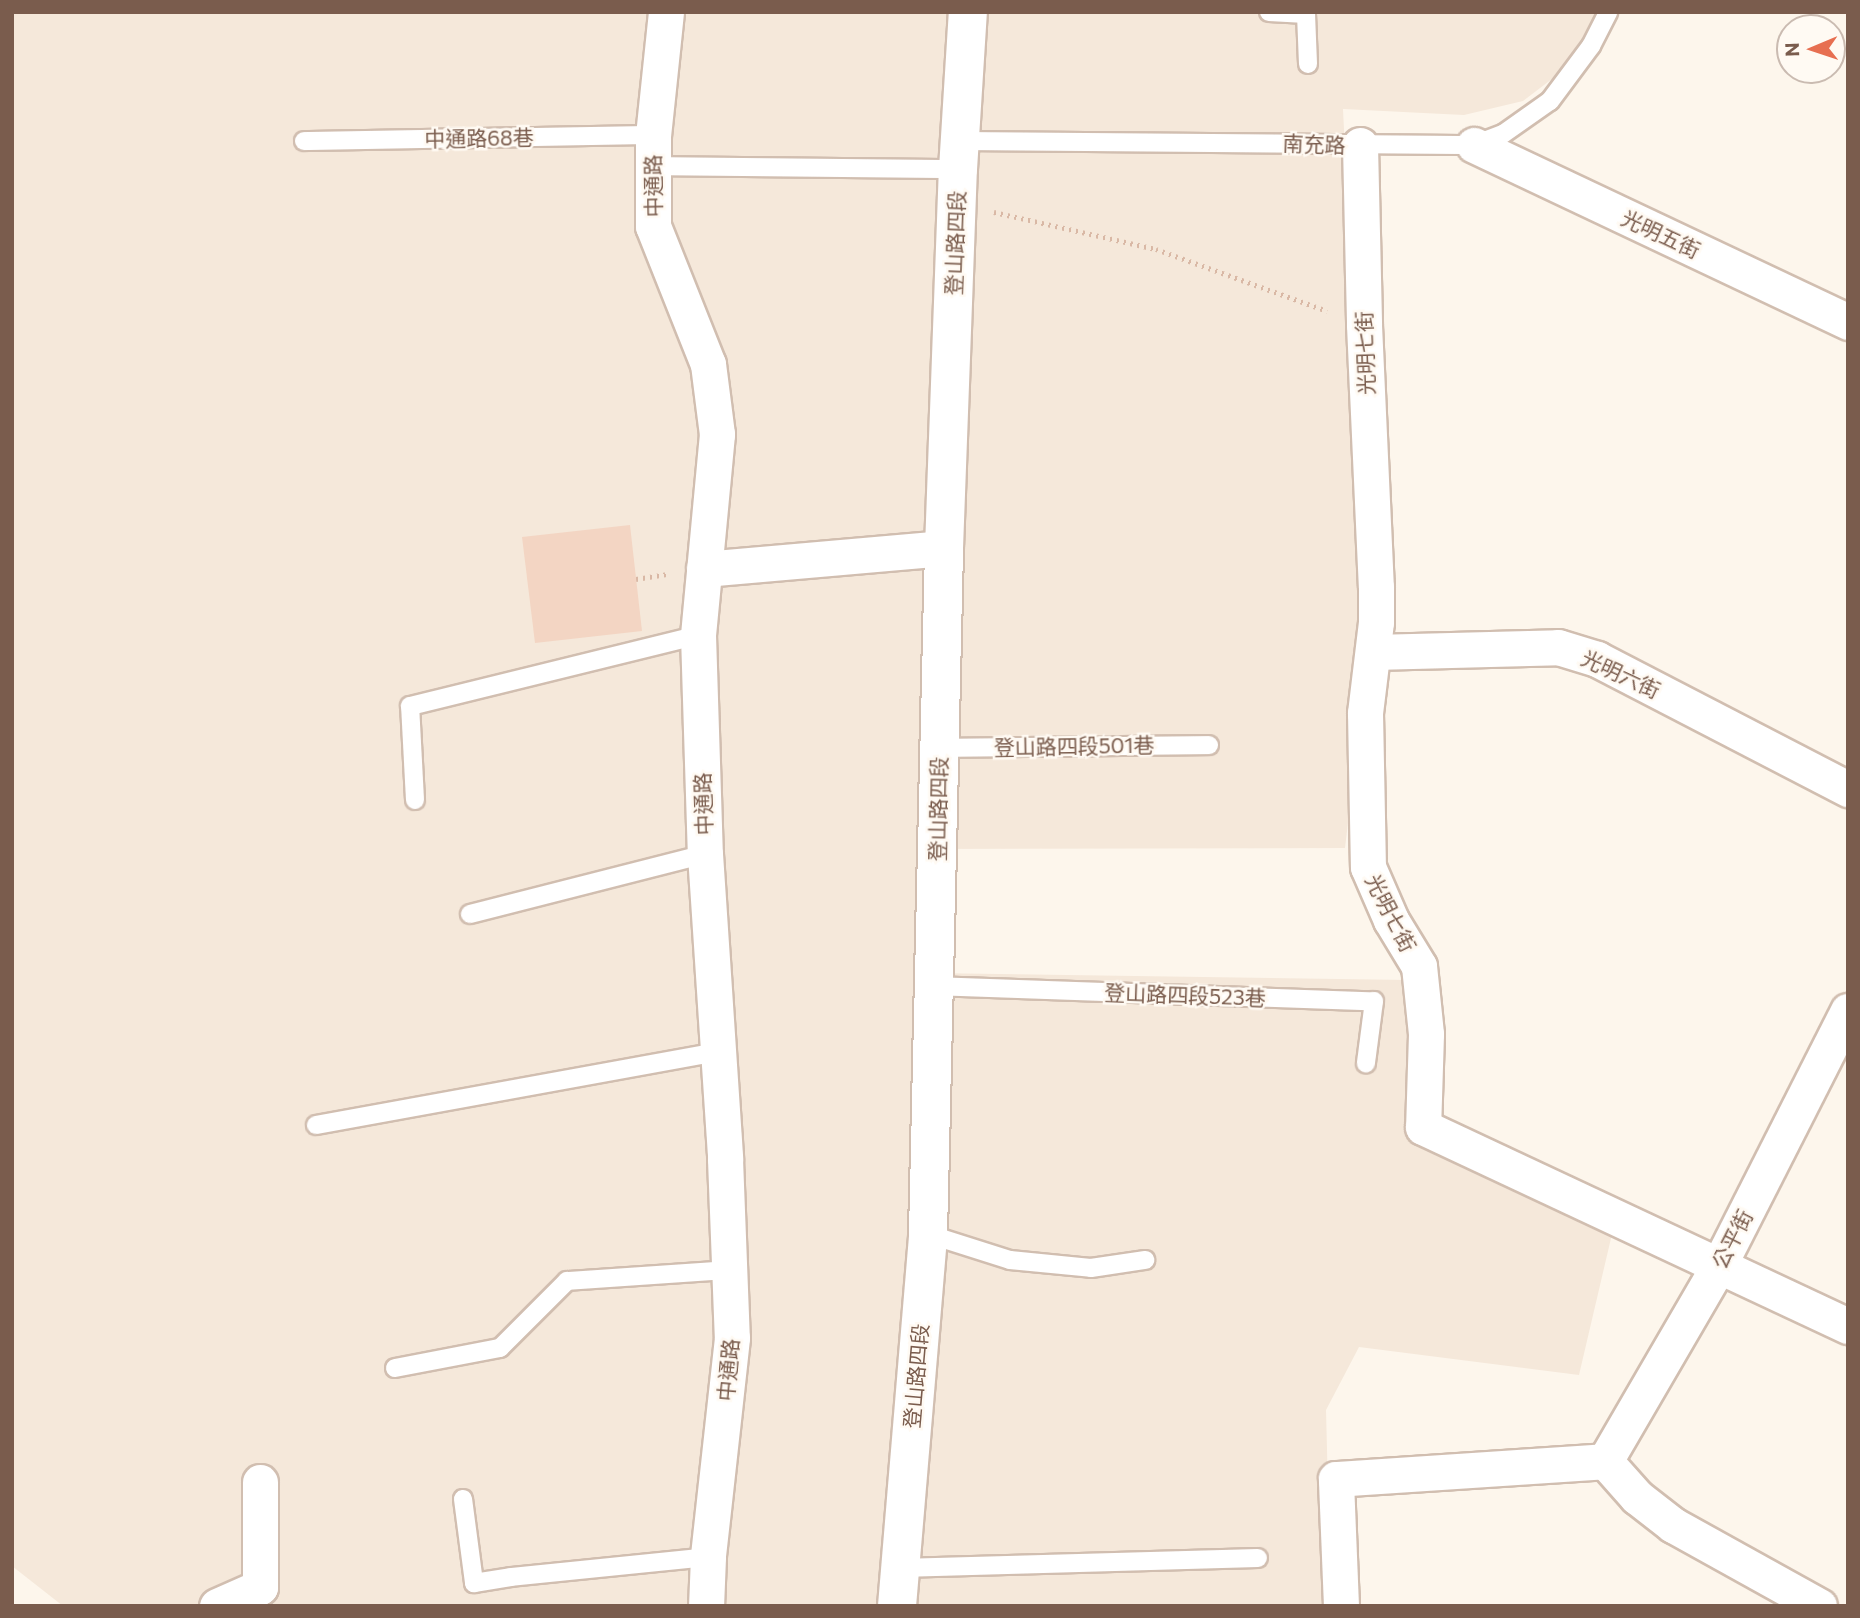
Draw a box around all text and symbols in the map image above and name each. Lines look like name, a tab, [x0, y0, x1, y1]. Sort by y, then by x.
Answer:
north arrow	[1776, 14, 1846, 84]
text: N	[1780, 42, 1803, 57]
street label: 中通路68巷	[424, 124, 534, 152]
street label: 南充路	[1282, 130, 1346, 158]
street label: 中通路	[640, 154, 666, 218]
street label: 登山路四段	[941, 190, 969, 296]
street label: 光明五街	[1618, 205, 1704, 263]
street label: 光明七街	[1351, 311, 1379, 395]
street label: 光明六街	[1578, 645, 1664, 703]
street label: 登山路四段501巷	[993, 732, 1155, 760]
street label: 登山路四段	[924, 756, 952, 862]
street label: 中通路	[689, 772, 717, 836]
street label: 光明七街	[1361, 870, 1421, 956]
street label: 登山路四段523巷	[1104, 980, 1266, 1010]
street label: 公平街	[1706, 1205, 1758, 1273]
street label: 登山路四段	[899, 1323, 933, 1429]
street label: 中通路	[713, 1338, 743, 1402]

